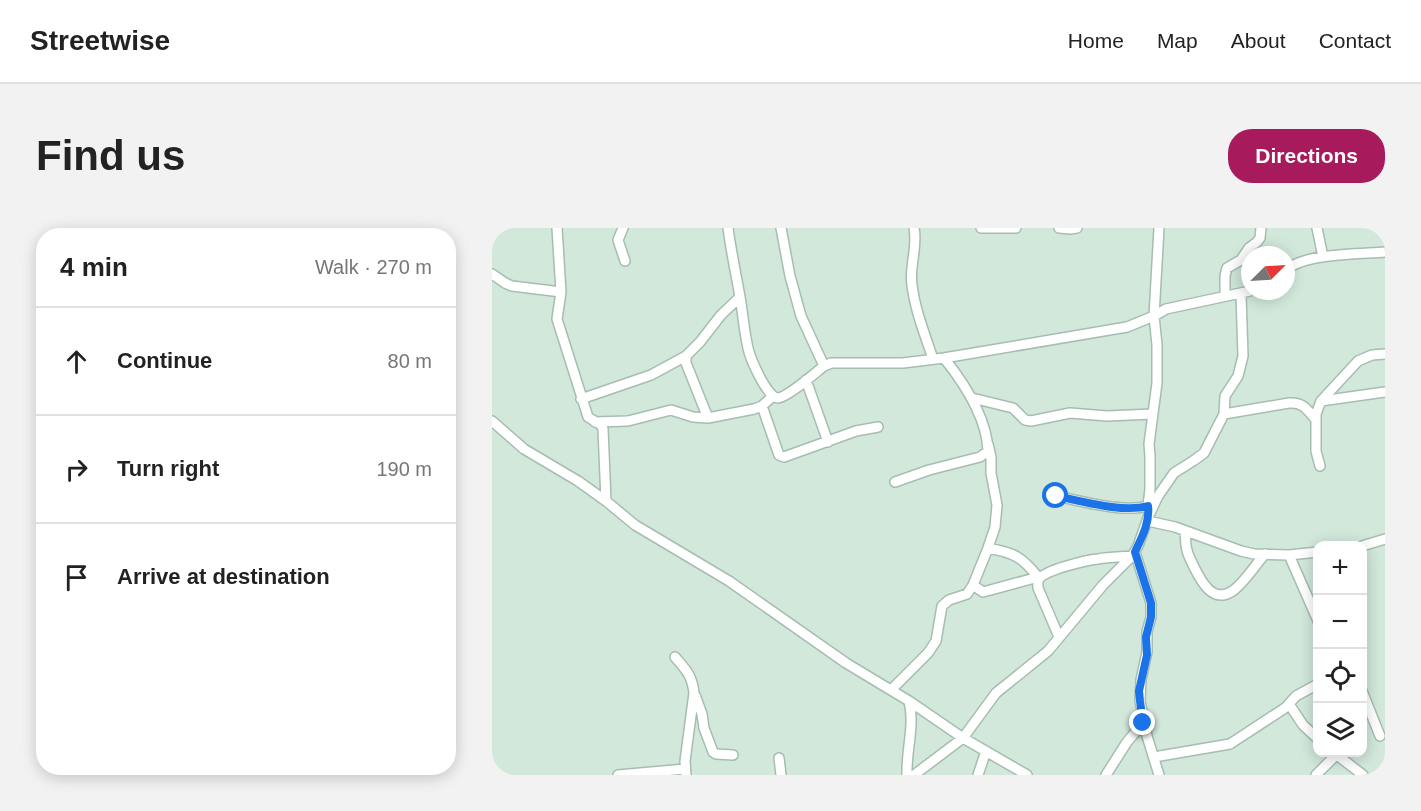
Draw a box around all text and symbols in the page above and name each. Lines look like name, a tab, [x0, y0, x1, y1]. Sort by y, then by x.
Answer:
text: Streetwise	[30, 25, 170, 56]
text: Home	[1068, 29, 1124, 52]
text: Map	[1157, 29, 1198, 52]
text: About	[1231, 29, 1286, 52]
text: Contact	[1319, 29, 1391, 52]
button: Directions	[1228, 129, 1385, 183]
text: Find us	[36, 132, 185, 179]
north arrow	[1241, 246, 1295, 300]
text: 4 min	[60, 252, 128, 282]
text: Walk · 270 m	[315, 256, 432, 278]
icon: ahead	[60, 345, 93, 378]
text: Continue	[117, 348, 212, 373]
text: 80 m	[388, 350, 432, 372]
icon: right	[60, 453, 93, 486]
text: Turn right	[117, 456, 219, 481]
text: 190 m	[376, 458, 432, 480]
route start	[1042, 482, 1068, 508]
map controls	[1313, 541, 1367, 757]
button: +	[1313, 541, 1367, 595]
icon: arrive	[60, 561, 93, 594]
text: Arrive at destination	[117, 564, 330, 589]
button: −	[1313, 595, 1367, 649]
button: locate	[1313, 649, 1367, 703]
button: layers	[1313, 703, 1367, 757]
route end	[1129, 709, 1155, 735]

